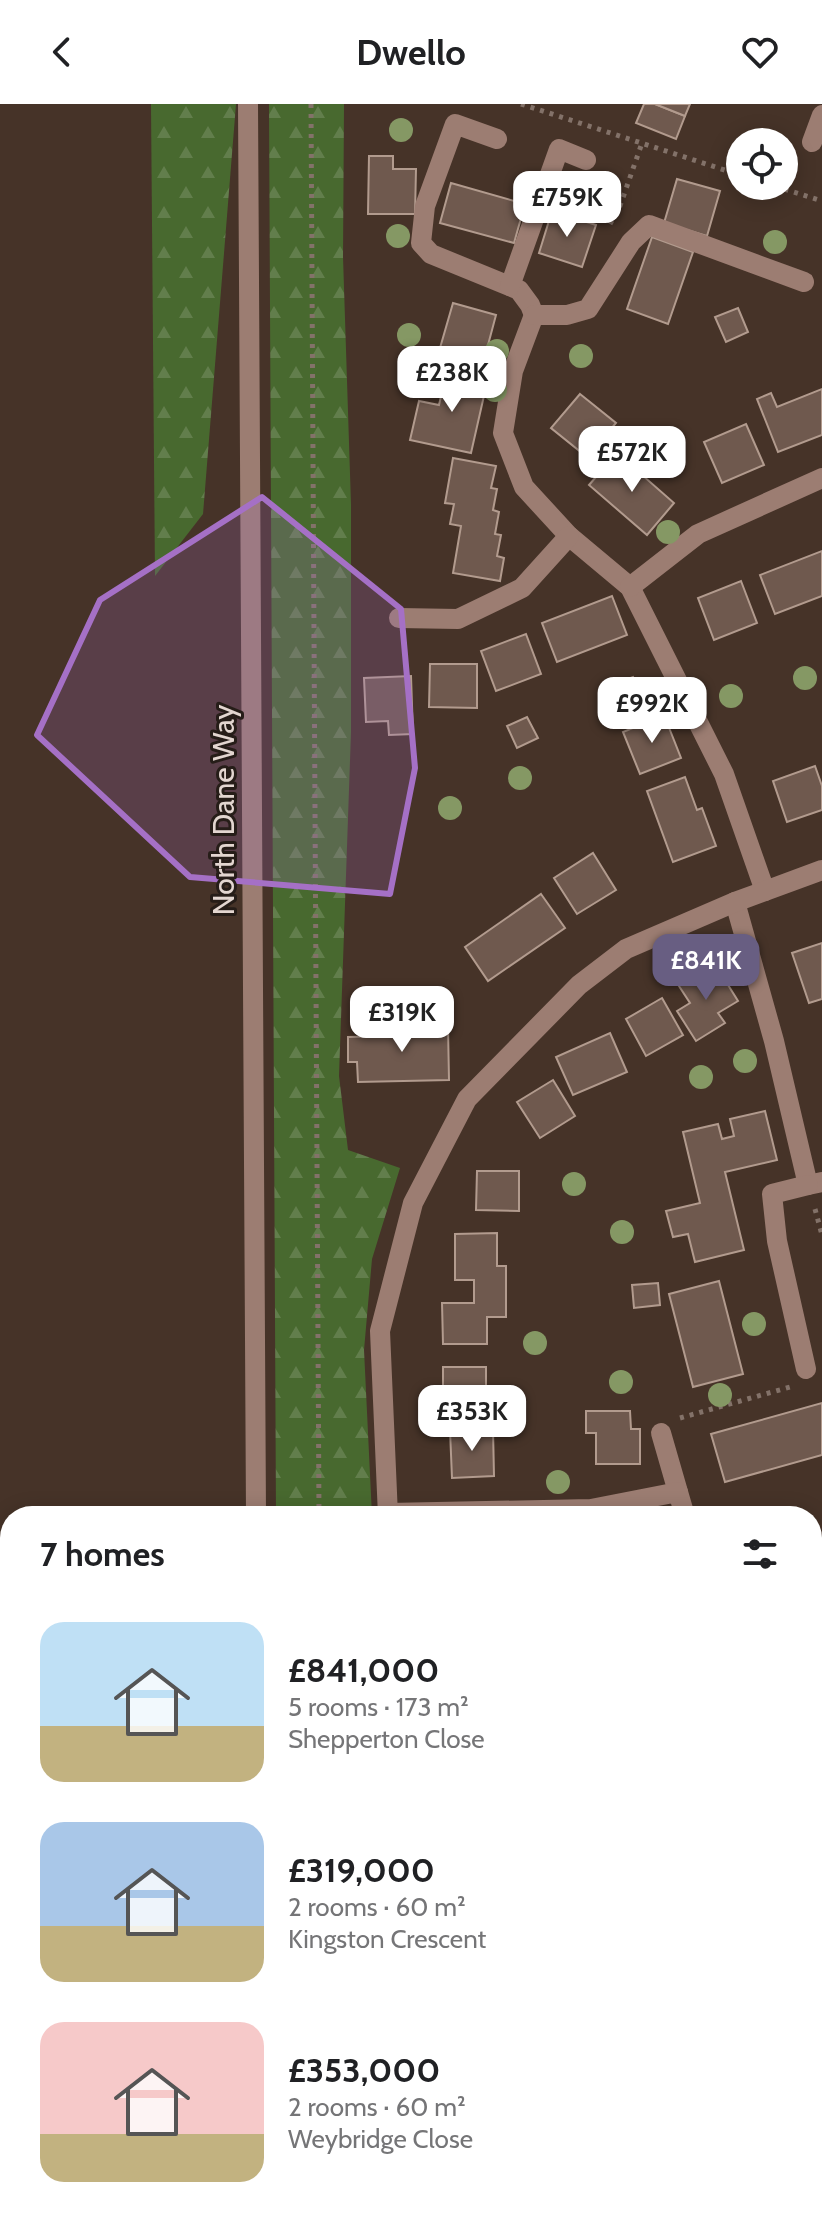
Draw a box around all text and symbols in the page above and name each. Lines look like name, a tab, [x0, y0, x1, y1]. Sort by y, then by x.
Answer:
icon: back	[40, 30, 84, 74]
text: Dwello	[356, 30, 466, 74]
icon: heart	[738, 30, 782, 74]
map controls	[726, 128, 798, 200]
button: locate	[726, 128, 798, 200]
pin: £759K	[511, 171, 623, 239]
text: £759K	[531, 181, 603, 213]
pin: £238K	[396, 346, 508, 414]
text: £238K	[415, 356, 489, 388]
pin: £572K	[576, 426, 688, 494]
text: £572K	[597, 436, 667, 468]
pin: £992K	[596, 677, 708, 745]
text: £992K	[616, 687, 688, 719]
street label: North Dane Way	[205, 705, 242, 915]
pin: £841K	[650, 934, 762, 1002]
text: £841K	[670, 944, 742, 976]
pin: £319K	[346, 986, 458, 1054]
text: £319K	[368, 996, 436, 1028]
pin: £353K	[416, 1385, 528, 1453]
text: £353K	[436, 1395, 508, 1427]
icon: filters	[738, 1532, 782, 1576]
text: 7 homes	[40, 1533, 165, 1575]
text: £841,000	[288, 1649, 439, 1691]
icon: home	[104, 1654, 200, 1750]
text: 5 rooms · 173 m²	[288, 1691, 469, 1723]
text: Shepperton Close	[288, 1723, 485, 1755]
text: £319,000	[288, 1849, 435, 1891]
icon: home	[104, 1854, 200, 1950]
text: 2 rooms · 60 m²	[288, 1891, 466, 1923]
text: Kingston Crescent	[288, 1923, 486, 1955]
text: £353,000	[288, 2049, 440, 2091]
icon: home	[104, 2054, 200, 2150]
text: 2 rooms · 60 m²	[288, 2091, 466, 2123]
text: Weybridge Close	[288, 2123, 473, 2155]

